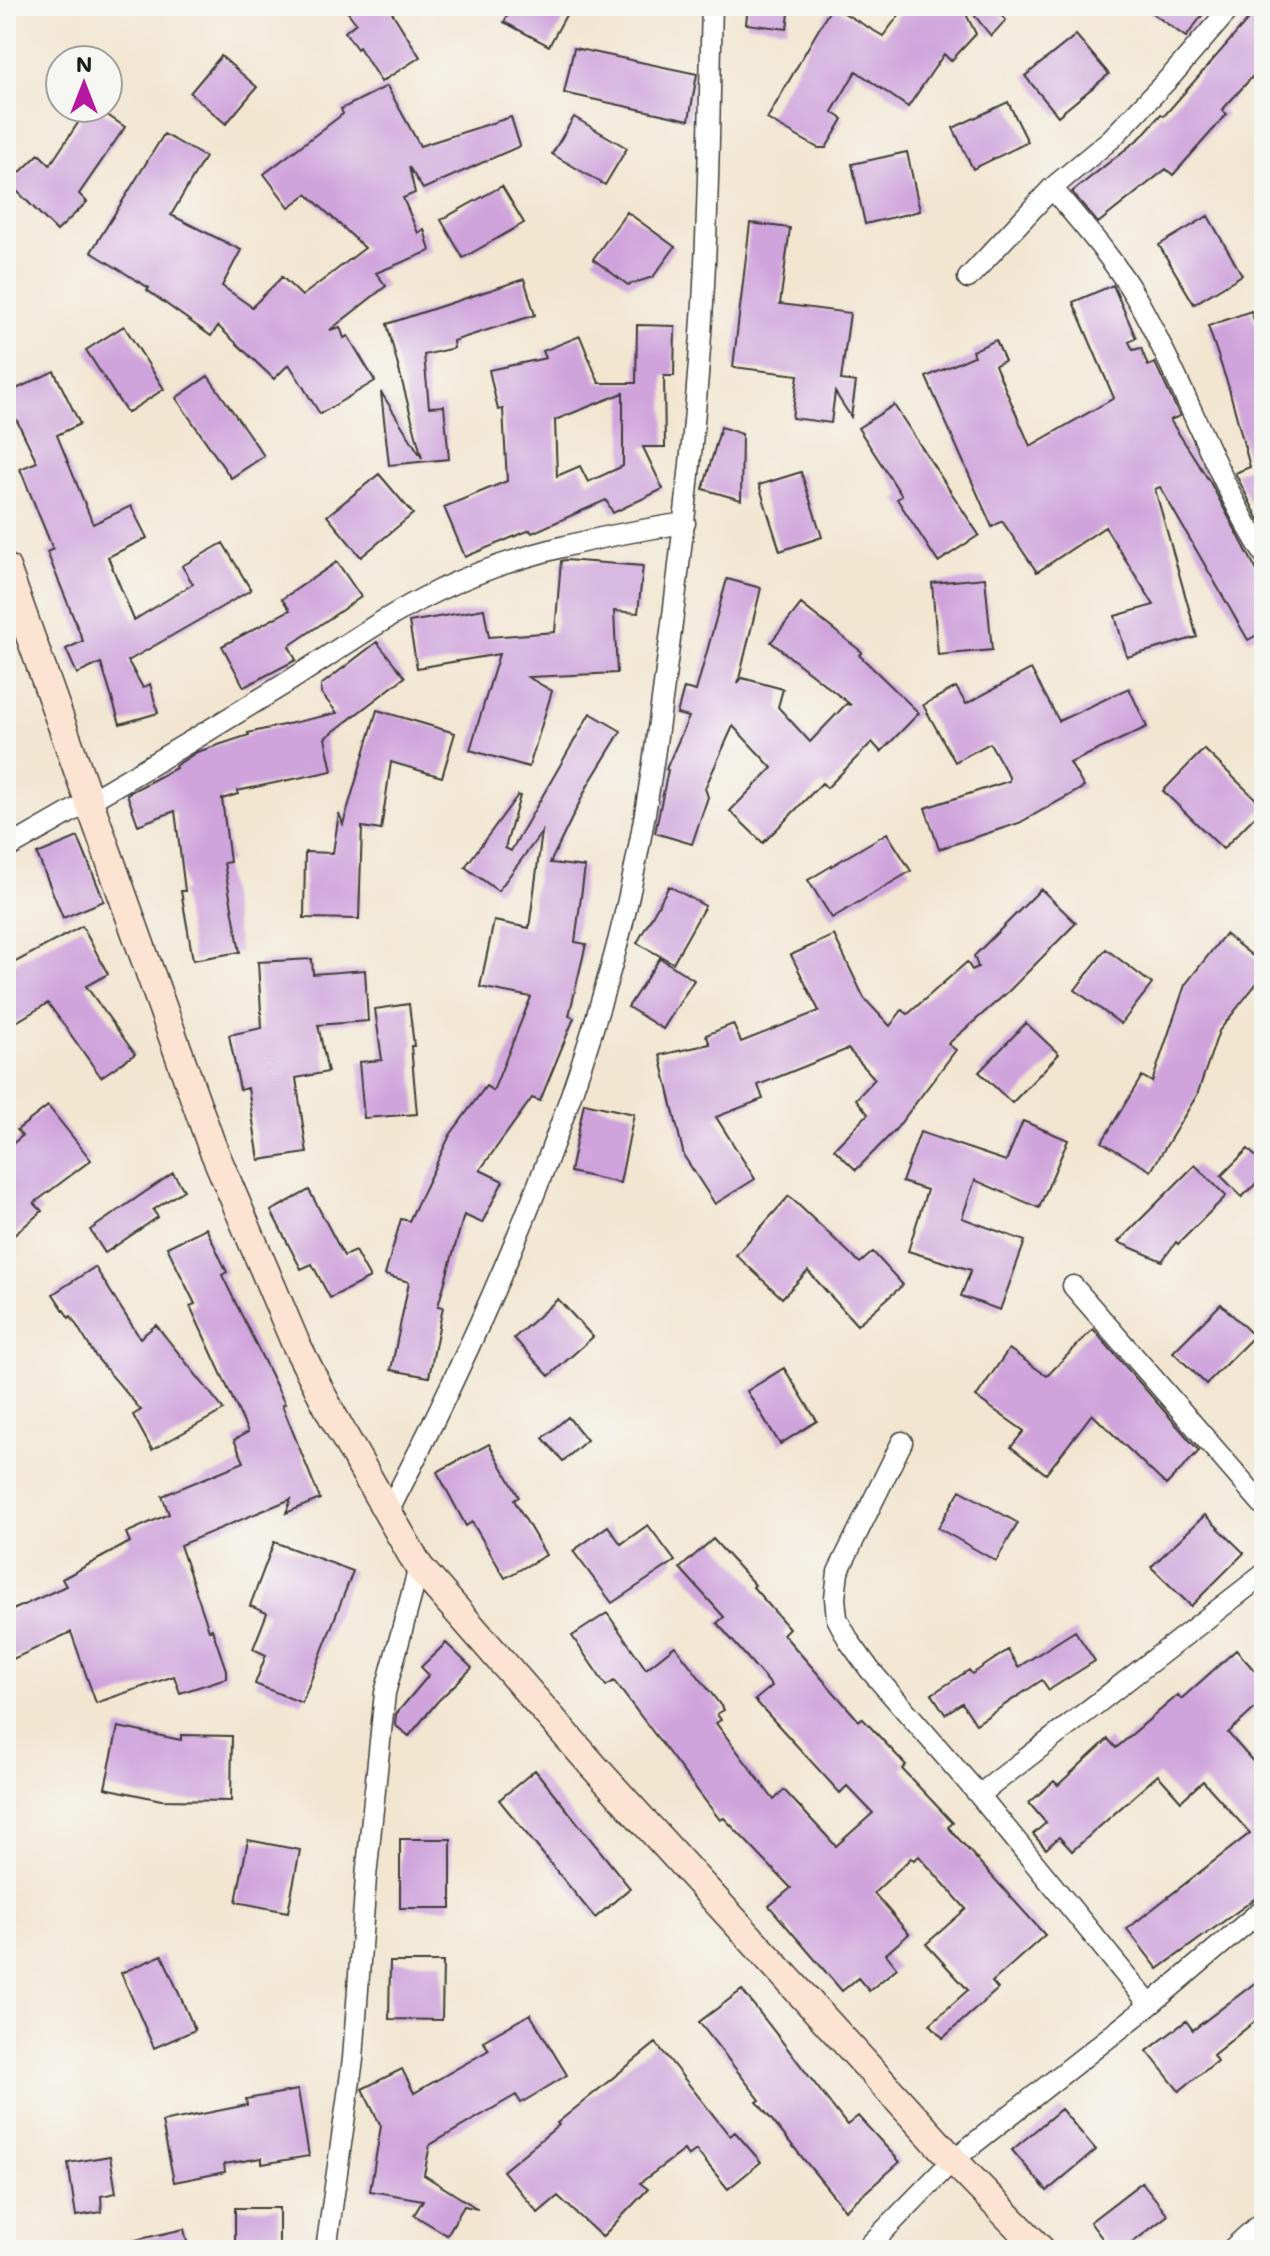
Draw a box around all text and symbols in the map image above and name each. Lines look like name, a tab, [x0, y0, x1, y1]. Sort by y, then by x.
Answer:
north arrow	[44, 44, 124, 124]
text: N	[76, 49, 92, 78]

